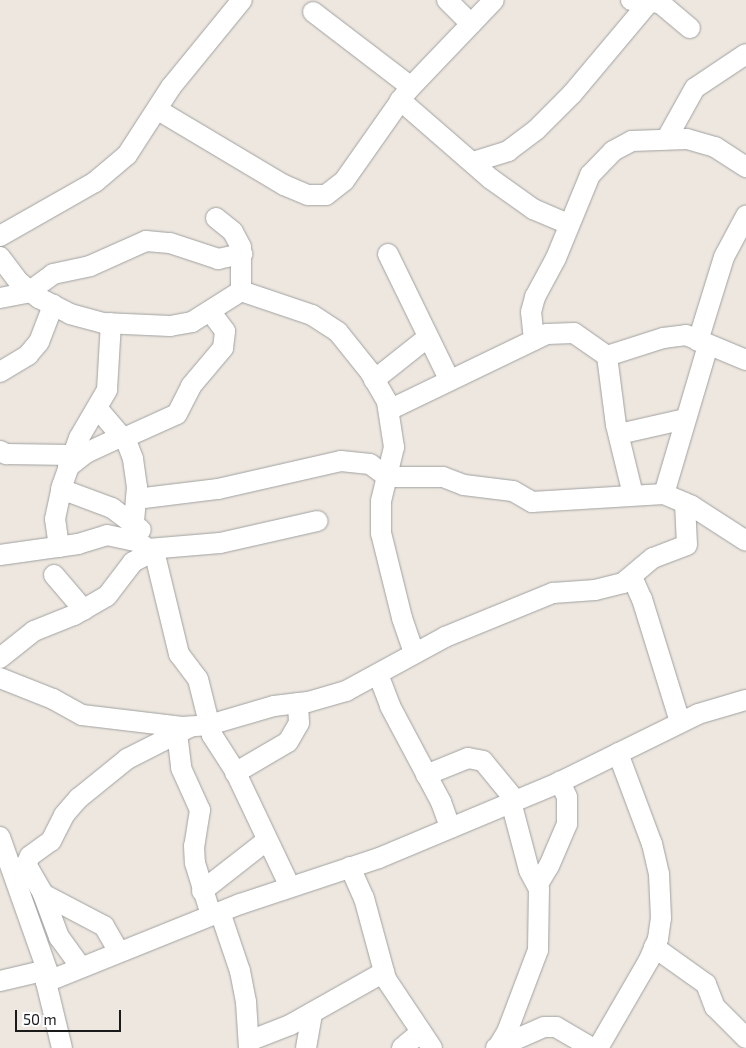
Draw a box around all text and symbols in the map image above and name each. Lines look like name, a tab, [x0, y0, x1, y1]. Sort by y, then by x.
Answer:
scale bar	[18, 1000, 124, 1032]
text: 50 m	[23, 1010, 57, 1028]

